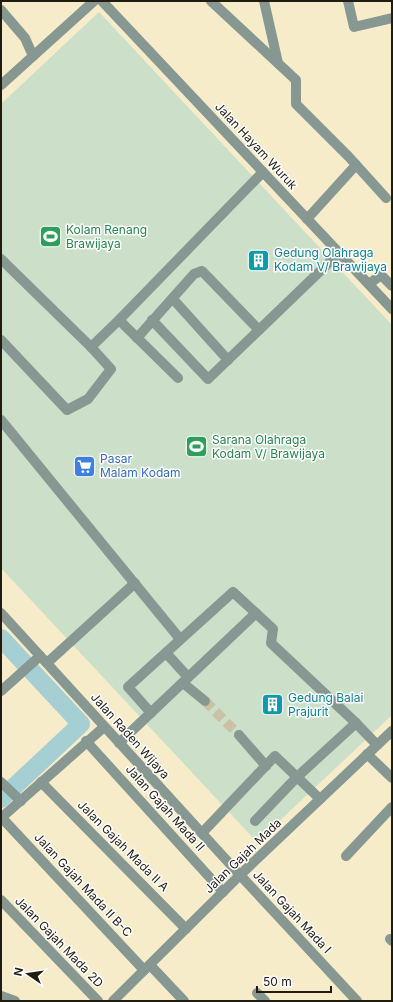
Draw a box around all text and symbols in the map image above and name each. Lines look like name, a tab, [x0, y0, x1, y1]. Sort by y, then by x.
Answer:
street label: Jalan Hayam Wuruk	[212, 99, 301, 193]
place label: Kolam Renang Brawijaya	[66, 222, 147, 251]
sports icon: Kolam Renang Brawijaya	[38, 224, 64, 250]
place label: Gedung Olahraga Kodam V/ Brawijaya	[274, 245, 387, 274]
building icon: Gedung Olahraga Kodam V/ Brawijaya	[245, 247, 271, 273]
place label: Sarana Olahraga Kodam V/ Brawijaya	[212, 432, 325, 461]
sports icon: Sarana Olahraga Kodam V/ Brawijaya	[183, 434, 209, 460]
place label: Pasar Malam Kodam	[100, 451, 181, 480]
supermarket icon: Pasar Malam Kodam	[72, 453, 98, 479]
street label: Jalan Raden Wijaya	[88, 690, 173, 782]
place label: Gedung Balai Prajurit	[288, 690, 363, 719]
building icon: Gedung Balai Prajurit	[259, 692, 285, 718]
street label: Jalan Gajah Mada II	[123, 761, 208, 854]
street label: Jalan Gajah Mada II A	[75, 797, 172, 894]
street label: Jalan Gajah Mada	[201, 815, 284, 896]
street label: Jalan Gajah Mada II B-C	[31, 830, 136, 940]
street label: Jalan Gajah Mada I	[250, 867, 335, 956]
street label: Jalan Gajah Mada 2D	[12, 893, 107, 990]
north arrow	[8, 954, 48, 994]
text: N	[10, 966, 26, 977]
scale bar	[257, 968, 331, 994]
text: 50 m	[263, 974, 292, 989]

